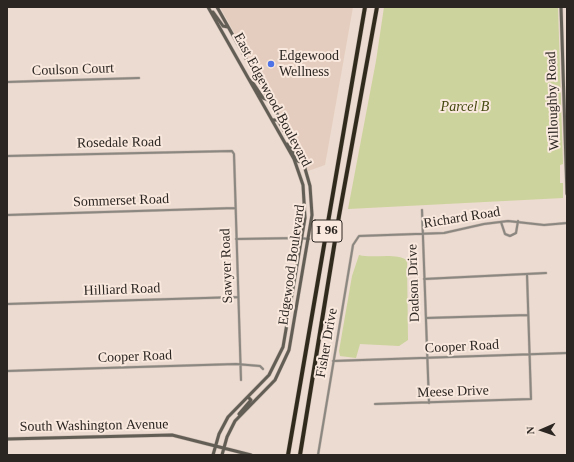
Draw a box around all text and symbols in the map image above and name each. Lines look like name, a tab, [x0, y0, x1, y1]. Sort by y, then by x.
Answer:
street label: East Edgewood Boulevard	[230, 30, 314, 170]
place label: Edgewood Wellness	[279, 48, 339, 80]
street label: Willoughby Road	[543, 51, 563, 151]
marker: Edgewood Wellness	[266, 59, 276, 69]
street label: Coulson Court	[32, 60, 114, 80]
park label: Parcel B	[441, 99, 489, 115]
street label: Rosedale Road	[77, 134, 161, 152]
street label: Sommerset Road	[73, 191, 169, 211]
street label: Edgewood Boulevard	[275, 204, 309, 326]
street label: Richard Road	[422, 204, 502, 232]
road number: I 96	[312, 220, 342, 242]
street label: Sawyer Road	[217, 228, 237, 304]
street label: Dadson Drive	[404, 244, 424, 322]
street label: Hilliard Road	[83, 280, 161, 300]
street label: Fisher Drive	[313, 307, 341, 379]
street label: Cooper Road	[424, 337, 500, 357]
street label: Cooper Road	[98, 347, 172, 367]
street label: Meese Drive	[417, 382, 489, 402]
north arrow	[522, 410, 562, 450]
street label: South Washington Avenue	[20, 416, 168, 436]
text: N	[524, 426, 536, 435]

